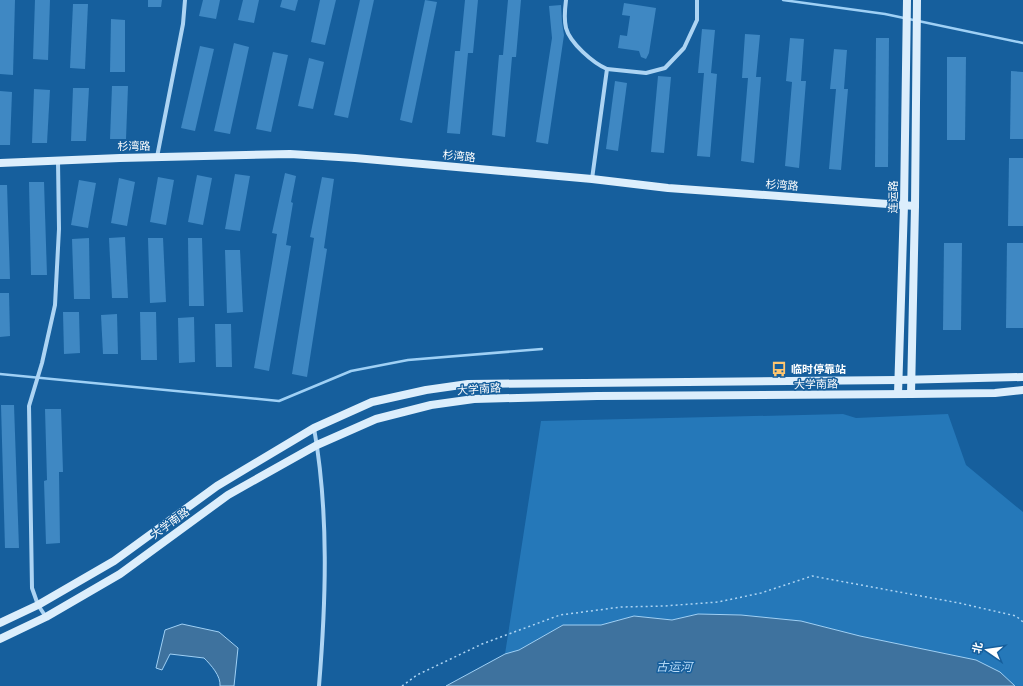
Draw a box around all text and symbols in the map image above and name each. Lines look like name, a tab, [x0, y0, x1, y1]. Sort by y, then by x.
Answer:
street label: 杉湾路	[117, 138, 151, 153]
street label: 杉湾路	[442, 147, 476, 164]
street label: 杉湾路	[765, 176, 799, 193]
street label: 连运路	[885, 180, 900, 214]
bus stop icon: 临时停靠站	[770, 360, 788, 378]
place label: 临时停靠站	[791, 361, 846, 376]
street label: 大学南路	[794, 376, 838, 391]
street label: 大学南路	[456, 379, 501, 398]
street label: 大学南路	[147, 504, 192, 542]
north arrow	[967, 630, 1007, 670]
text: 北	[968, 641, 985, 655]
water label: 古运河	[656, 658, 694, 675]

